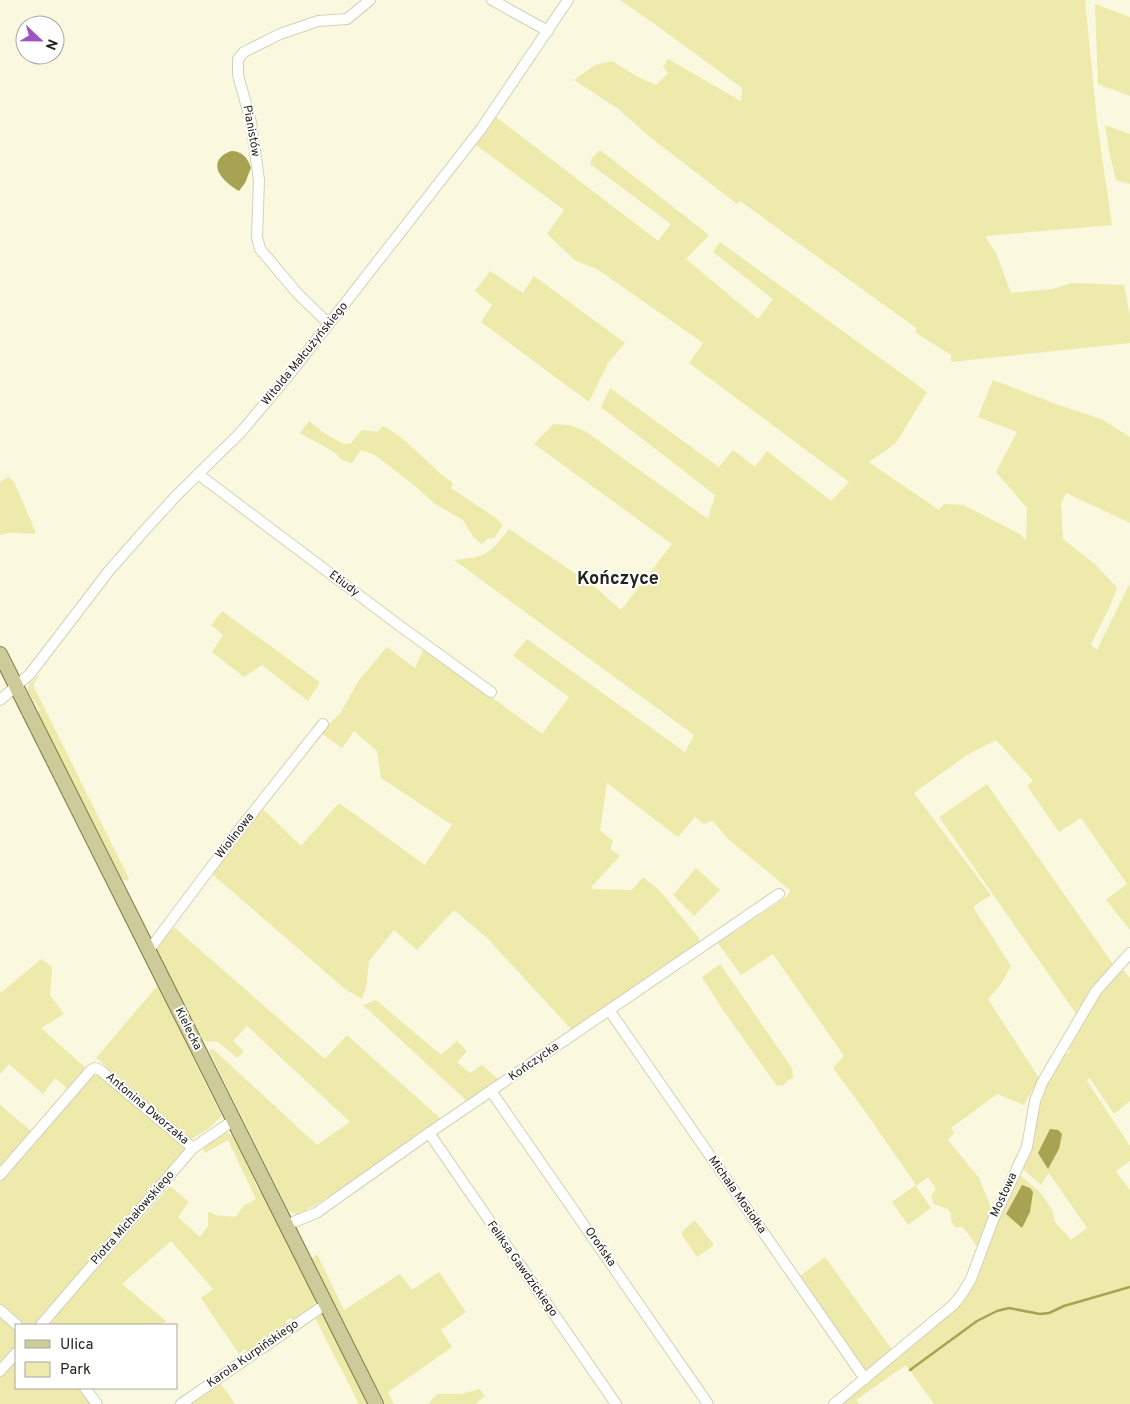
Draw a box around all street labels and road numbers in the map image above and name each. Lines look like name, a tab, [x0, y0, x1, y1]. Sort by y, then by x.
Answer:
street label: Pianistów	[239, 104, 263, 158]
street label: Witolda Małcużyńskiego	[258, 299, 352, 409]
street label: Etiudy	[326, 567, 362, 601]
street label: Wiolinowa	[212, 810, 258, 862]
street label: Kielecka	[171, 1005, 205, 1053]
street label: Kończycka	[506, 1039, 562, 1085]
street label: Antonina Dworzaka	[102, 1069, 192, 1149]
street label: Michała Mosiołka	[704, 1153, 770, 1237]
street label: Piotra Michałowskiego	[88, 1167, 179, 1269]
street label: Mostowa	[987, 1170, 1021, 1220]
street label: Feliksa Gawdzickiego	[483, 1218, 561, 1320]
street label: Orońska	[581, 1224, 619, 1270]
street label: Karola Kurpińskiego	[204, 1316, 302, 1392]

